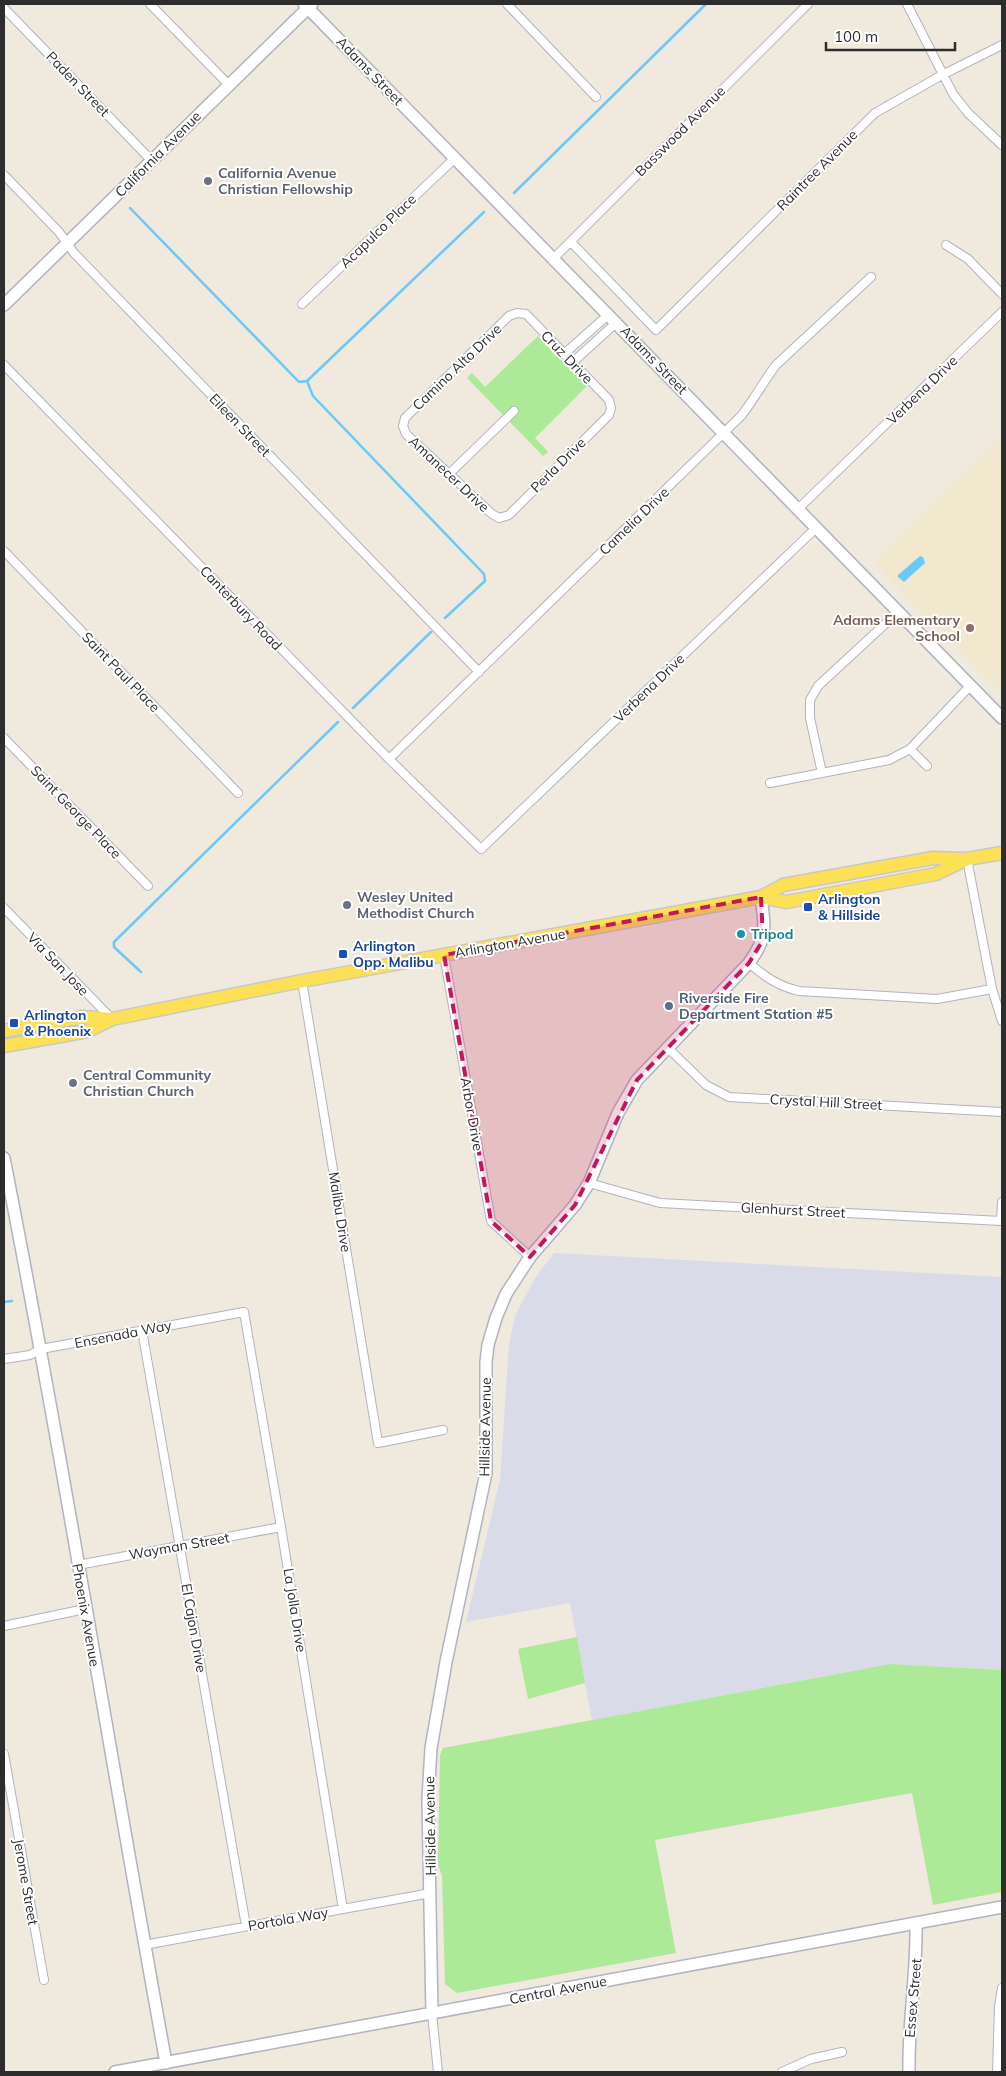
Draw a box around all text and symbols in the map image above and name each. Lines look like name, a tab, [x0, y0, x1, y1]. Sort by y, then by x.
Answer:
scale bar	[826, 20, 955, 52]
text: 100 m	[834, 27, 878, 46]
street label: Adams Street	[333, 33, 407, 109]
street label: Paden Street	[42, 48, 114, 120]
street label: Basswood Avenue	[631, 82, 729, 180]
street label: California Avenue	[111, 107, 205, 201]
street label: Raintree Avenue	[773, 126, 861, 214]
place label: California Avenue Christian Fellowship	[218, 164, 353, 198]
marker: California Avenue Christian Fellowship	[202, 175, 214, 187]
street label: Acapulco Place	[336, 190, 420, 272]
street label: Camino Alto Drive	[409, 320, 505, 414]
street label: Adams Street	[617, 322, 691, 398]
street label: Cruz Drive	[537, 326, 597, 388]
street label: Verbena Drive	[883, 352, 961, 428]
street label: Eileen Street	[205, 390, 275, 460]
street label: Amanecer Drive	[405, 432, 493, 516]
street label: Perla Drive	[527, 434, 589, 496]
street label: Camelia Drive	[595, 483, 673, 559]
street label: Canterbury Road	[196, 562, 286, 654]
place label: Adams Elementary School	[833, 611, 960, 645]
marker: Adams Elementary School	[964, 622, 976, 634]
street label: Saint Paul Place	[78, 628, 164, 716]
street label: Verbena Drive	[610, 650, 688, 726]
street label: Saint George Place	[27, 762, 125, 862]
place label: Wesley United Methodist Church	[357, 888, 475, 922]
place label: Arlington & Hillside	[818, 890, 881, 924]
marker: Wesley United Methodist Church	[341, 899, 353, 911]
marker: Arlington & Hillside	[802, 901, 814, 913]
street label: Arlington Avenue	[453, 924, 567, 962]
place label: Tripod	[751, 925, 793, 943]
marker: Tripod	[735, 928, 747, 940]
street label: Via San Jose	[23, 929, 93, 999]
place label: Arlington Opp. Malibu	[353, 937, 434, 971]
marker: Arlington Opp. Malibu	[337, 948, 349, 960]
place label: Riverside Fire Department Station #5	[679, 989, 833, 1023]
marker: Riverside Fire Department Station #5	[663, 1000, 675, 1012]
place label: Arlington & Phoenix	[24, 1006, 91, 1040]
marker: Arlington & Phoenix	[8, 1017, 20, 1029]
place label: Central Community Christian Church	[83, 1066, 212, 1100]
street label: Arbor Drive	[457, 1076, 487, 1152]
marker: Central Community Christian Church	[67, 1077, 79, 1089]
street label: Crystal Hill Street	[769, 1090, 883, 1114]
street label: Malibu Drive	[325, 1171, 355, 1253]
street label: Glenhurst Street	[740, 1198, 846, 1222]
street label: Ensenada Way	[73, 1316, 174, 1352]
street label: Hillside Avenue	[475, 1377, 495, 1477]
street label: Wayman Street	[127, 1528, 231, 1564]
street label: Phoenix Avenue	[68, 1562, 104, 1668]
street label: La Jolla Drive	[279, 1567, 311, 1653]
street label: El Cajon Drive	[177, 1582, 211, 1674]
street label: Hillside Avenue	[420, 1776, 440, 1876]
street label: Jerome Street	[10, 1837, 42, 1927]
street label: Portola Way	[247, 1903, 330, 1935]
street label: Essex Street	[901, 1958, 925, 2038]
street label: Central Avenue	[508, 1972, 608, 2008]

